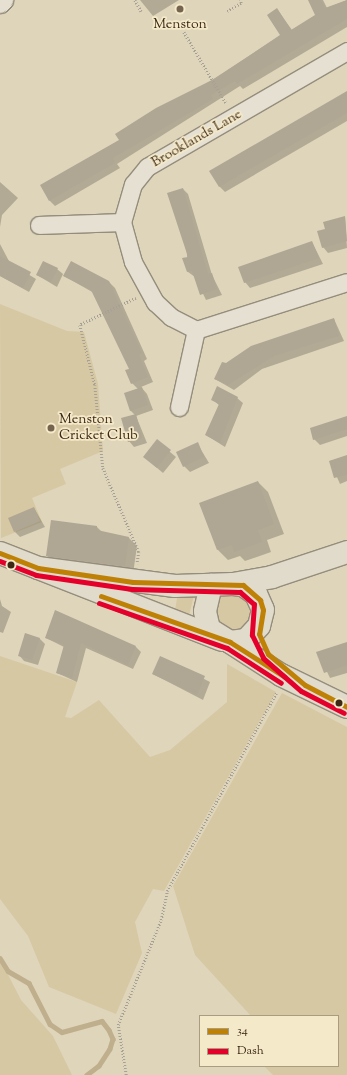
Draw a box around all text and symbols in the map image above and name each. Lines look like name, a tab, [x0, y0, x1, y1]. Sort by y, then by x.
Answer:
marker: Menston	[174, 3, 186, 15]
place label: Menston	[153, 17, 207, 33]
street label: Brooklands Lane	[149, 106, 245, 172]
place label: Menston Cricket Club	[59, 412, 138, 444]
marker: Menston Cricket Club	[46, 423, 56, 433]
unlabelled marker	[6, 560, 16, 570]
unlabelled marker	[334, 698, 344, 708]
legend	[199, 1015, 339, 1067]
text: 34	[237, 1022, 248, 1040]
text: Dash	[237, 1042, 264, 1060]

